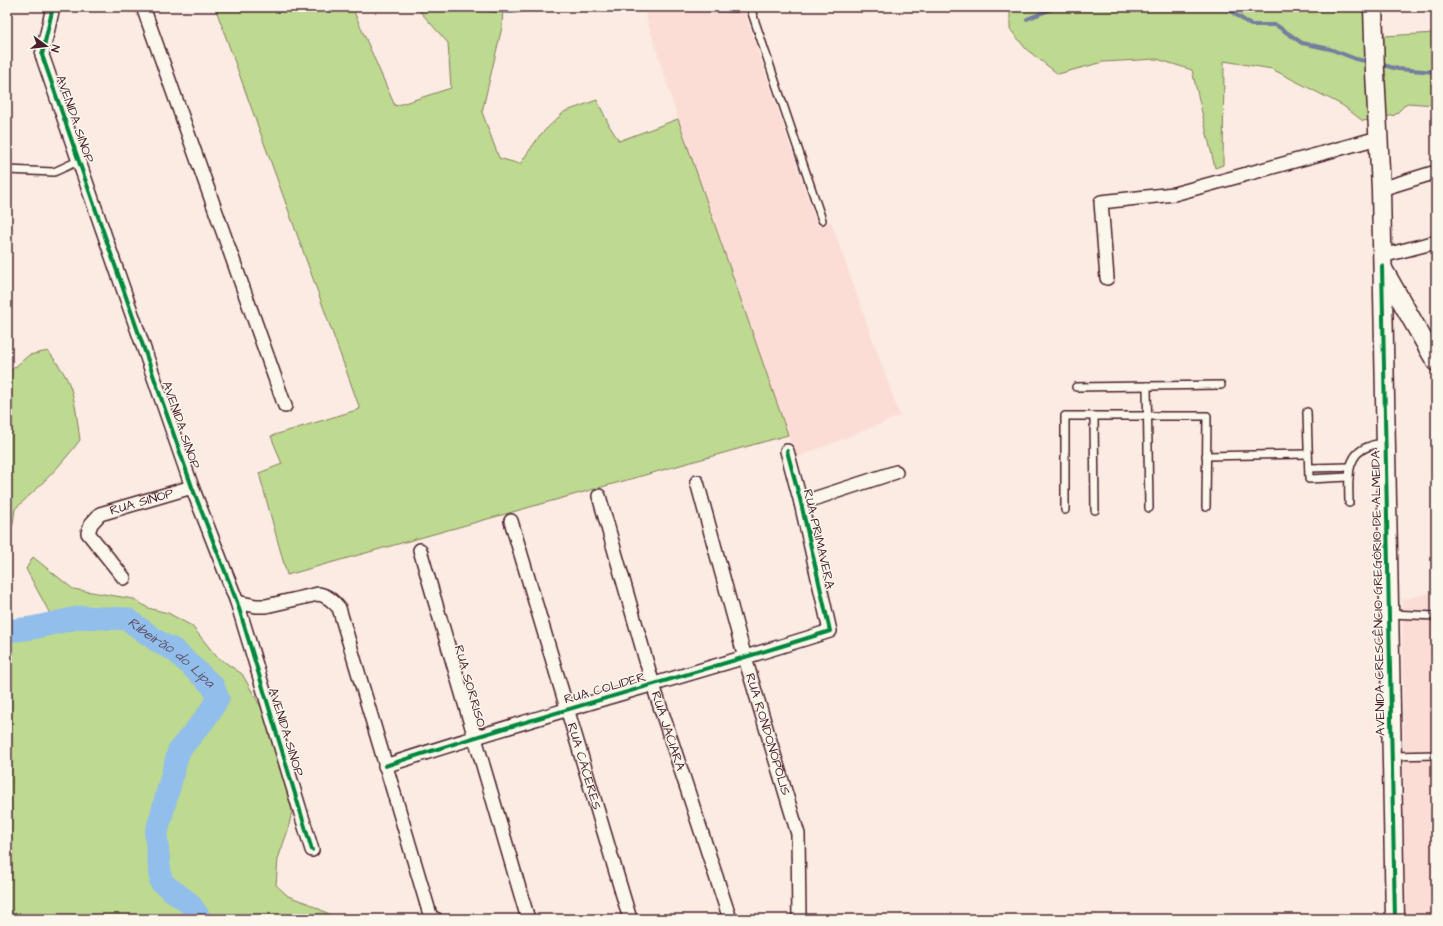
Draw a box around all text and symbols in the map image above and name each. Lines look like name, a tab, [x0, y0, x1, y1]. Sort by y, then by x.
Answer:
north arrow	[26, 26, 66, 66]
text: N	[47, 43, 63, 54]
street label: AVENIDA SINOP	[52, 73, 99, 166]
street label: AVENIDA SINOP	[158, 379, 205, 472]
street label: AVENIDA CRESCÊNCIO GREGÓRIO DE ALMEIDA	[1366, 449, 1389, 736]
street label: RUA SINOP	[108, 484, 176, 520]
street label: RUA PRIMAVERA	[799, 487, 839, 591]
water label: Ribeirão do Lipa	[123, 613, 220, 693]
street label: RUA SORRISO	[450, 643, 490, 729]
street label: RUA COLIDER	[562, 668, 648, 708]
street label: RUA RONDONÓPOLIS	[741, 671, 795, 797]
street label: AVENIDA SINOP	[264, 686, 308, 779]
street label: RUA JACIARA	[647, 689, 690, 774]
street label: RUA CÁCERES	[563, 721, 606, 812]

